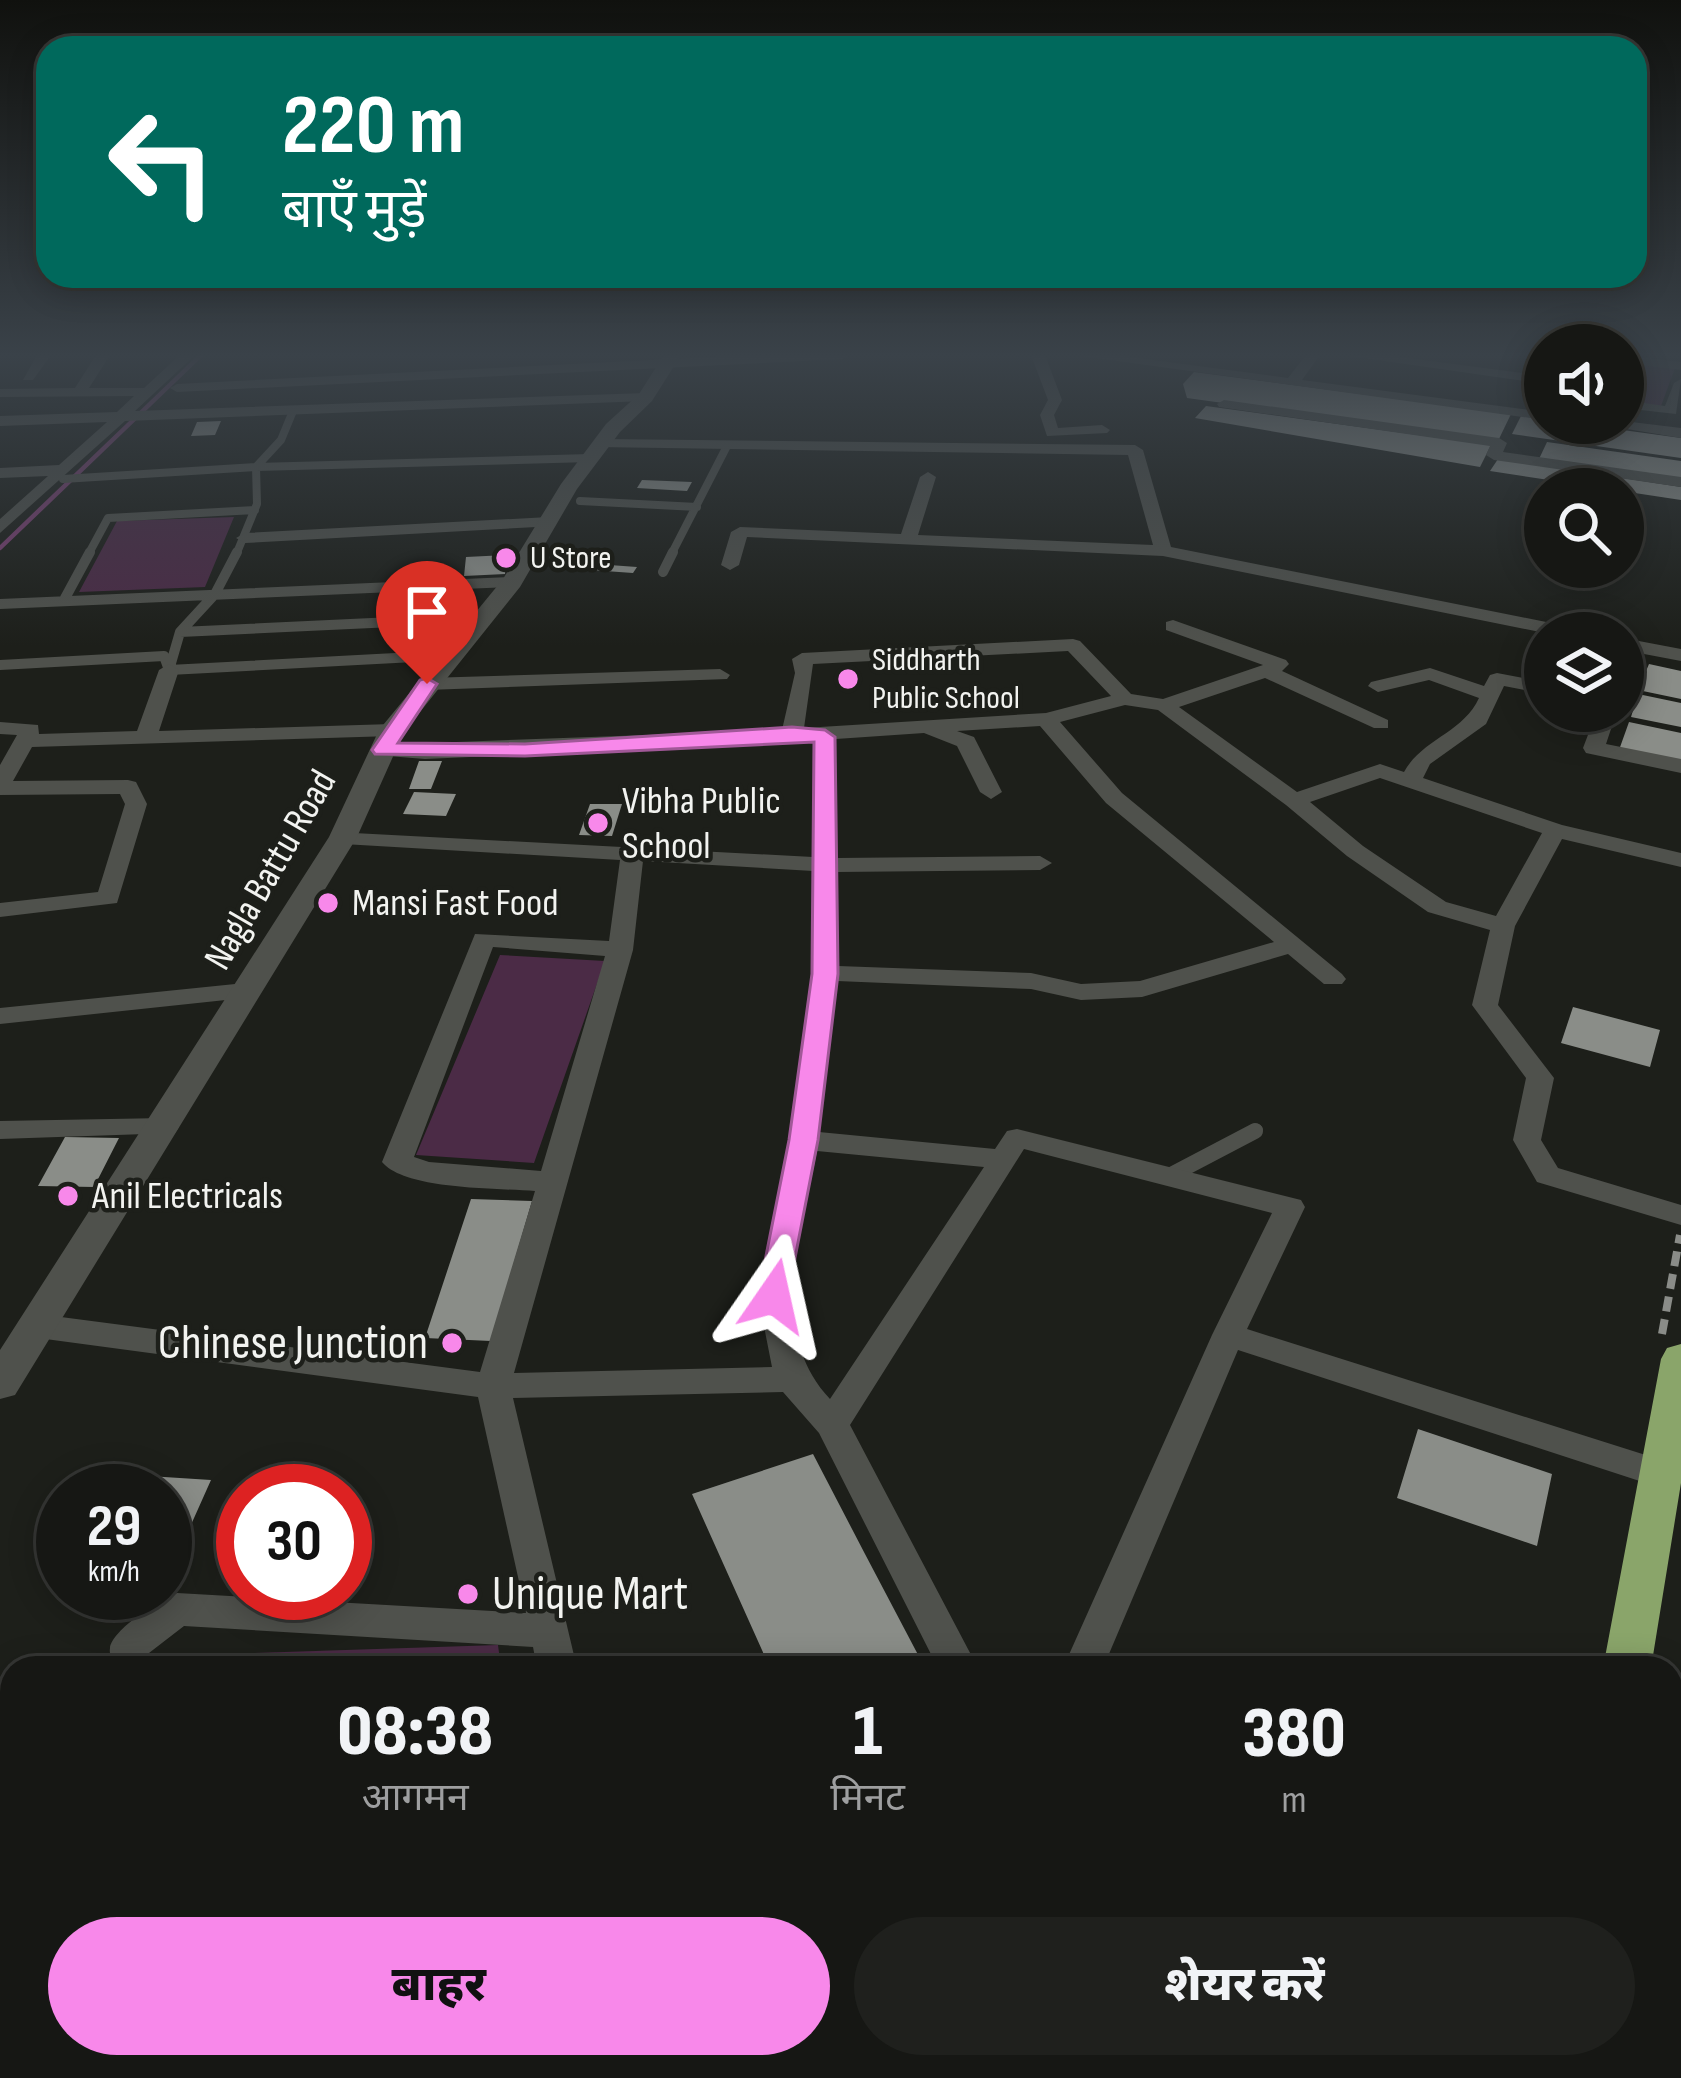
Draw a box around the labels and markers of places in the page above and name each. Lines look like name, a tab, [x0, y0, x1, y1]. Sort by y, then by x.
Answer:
place label: U Store	[530, 538, 611, 578]
marker: U Store	[493, 545, 519, 571]
pin	[376, 561, 478, 684]
place label: Siddharth Public School	[872, 640, 1020, 718]
marker: Siddharth Public School	[835, 666, 861, 692]
place label: Vibha Public School	[622, 778, 781, 870]
marker: Vibha Public School	[585, 810, 611, 836]
place label: Mansi Fast Food	[352, 880, 558, 927]
marker: Mansi Fast Food	[315, 890, 341, 916]
place label: Anil Electricals	[91, 1173, 283, 1220]
marker: Anil Electricals	[55, 1183, 81, 1209]
place label: Chinese Junction	[158, 1315, 428, 1372]
marker: Chinese Junction	[439, 1330, 465, 1356]
place label: Unique Mart	[492, 1566, 688, 1623]
marker: Unique Mart	[455, 1581, 481, 1607]

